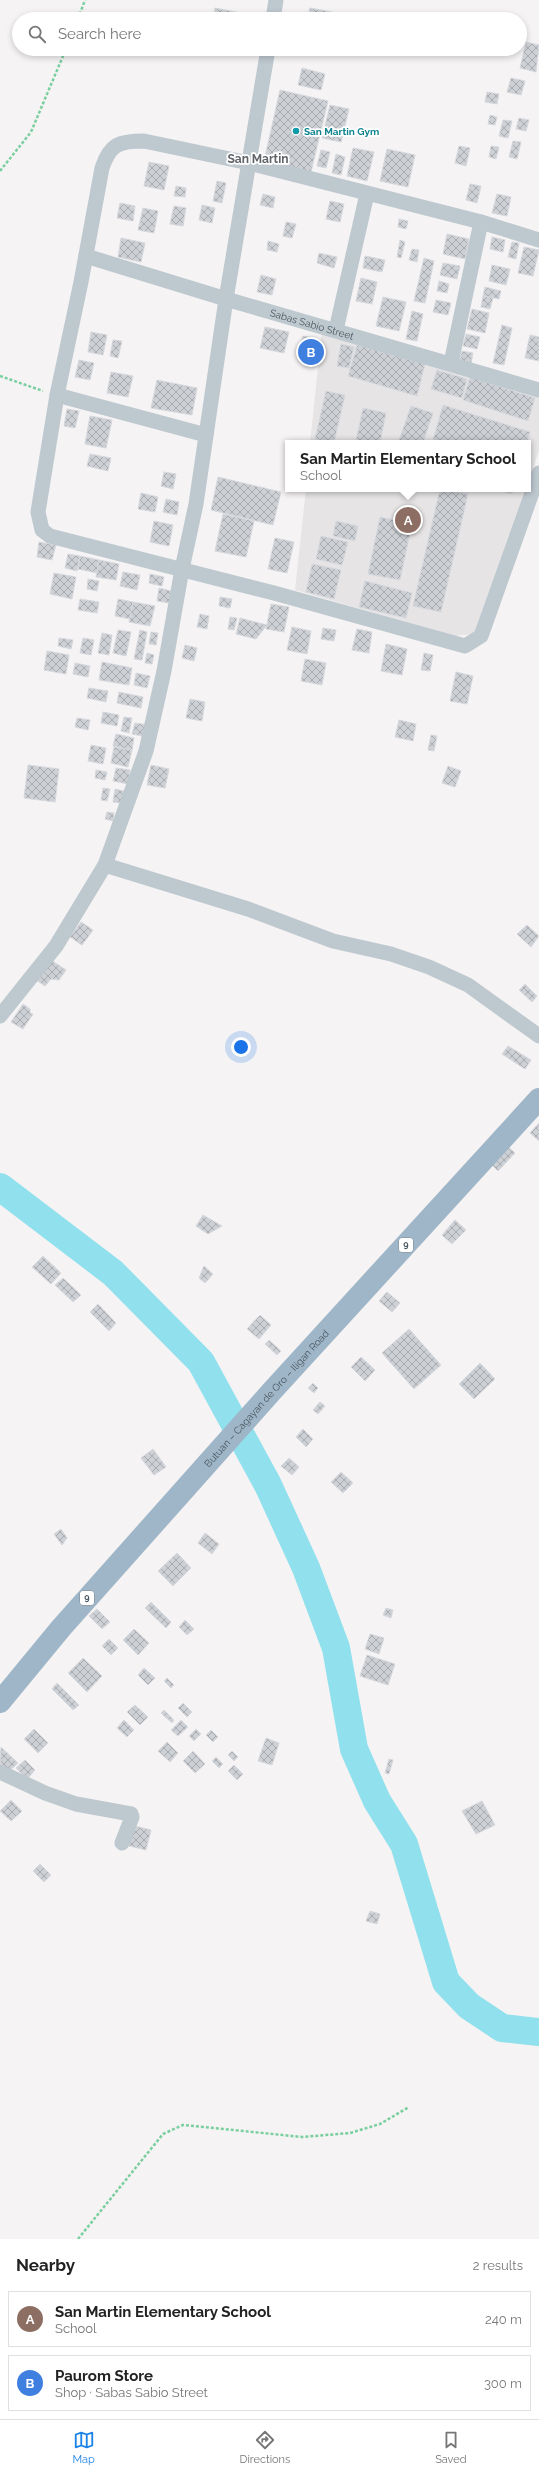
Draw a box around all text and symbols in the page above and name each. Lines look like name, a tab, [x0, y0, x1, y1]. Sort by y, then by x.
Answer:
search box	[12, 12, 527, 56]
icon: search	[26, 23, 48, 45]
text: Search here	[58, 25, 141, 43]
marker: San Martin Gym	[291, 126, 301, 136]
place label: San Martin Gym	[304, 126, 379, 137]
district label: San Martin	[227, 152, 289, 166]
street label: Sabas Sabio Street	[269, 307, 356, 342]
pin: B	[298, 337, 324, 367]
popup	[285, 440, 531, 492]
text: San Martin Elementary School	[300, 450, 516, 468]
text: School	[300, 468, 342, 483]
pin: A	[395, 505, 421, 535]
your location	[231, 1037, 251, 1057]
road number: 9	[399, 1238, 413, 1252]
street label: Butuan – Cagayan de Oro – Iligan Road	[202, 1328, 331, 1469]
road number: 9	[80, 1591, 94, 1605]
text: Nearby	[16, 2255, 75, 2275]
text: 2 results	[473, 2258, 523, 2273]
text: San Martin Elementary School	[55, 2303, 271, 2321]
text: A	[26, 2312, 34, 2327]
text: 240 m	[485, 2312, 522, 2327]
text: School	[55, 2321, 97, 2336]
text: Paurom Store	[55, 2367, 153, 2385]
text: B	[26, 2376, 34, 2391]
text: 300 m	[484, 2376, 522, 2391]
text: Shop · Sabas Sabio Street	[55, 2385, 208, 2400]
tab: Map	[72, 2429, 95, 2466]
tab: Directions	[240, 2429, 290, 2466]
tab: Saved	[435, 2429, 467, 2466]

